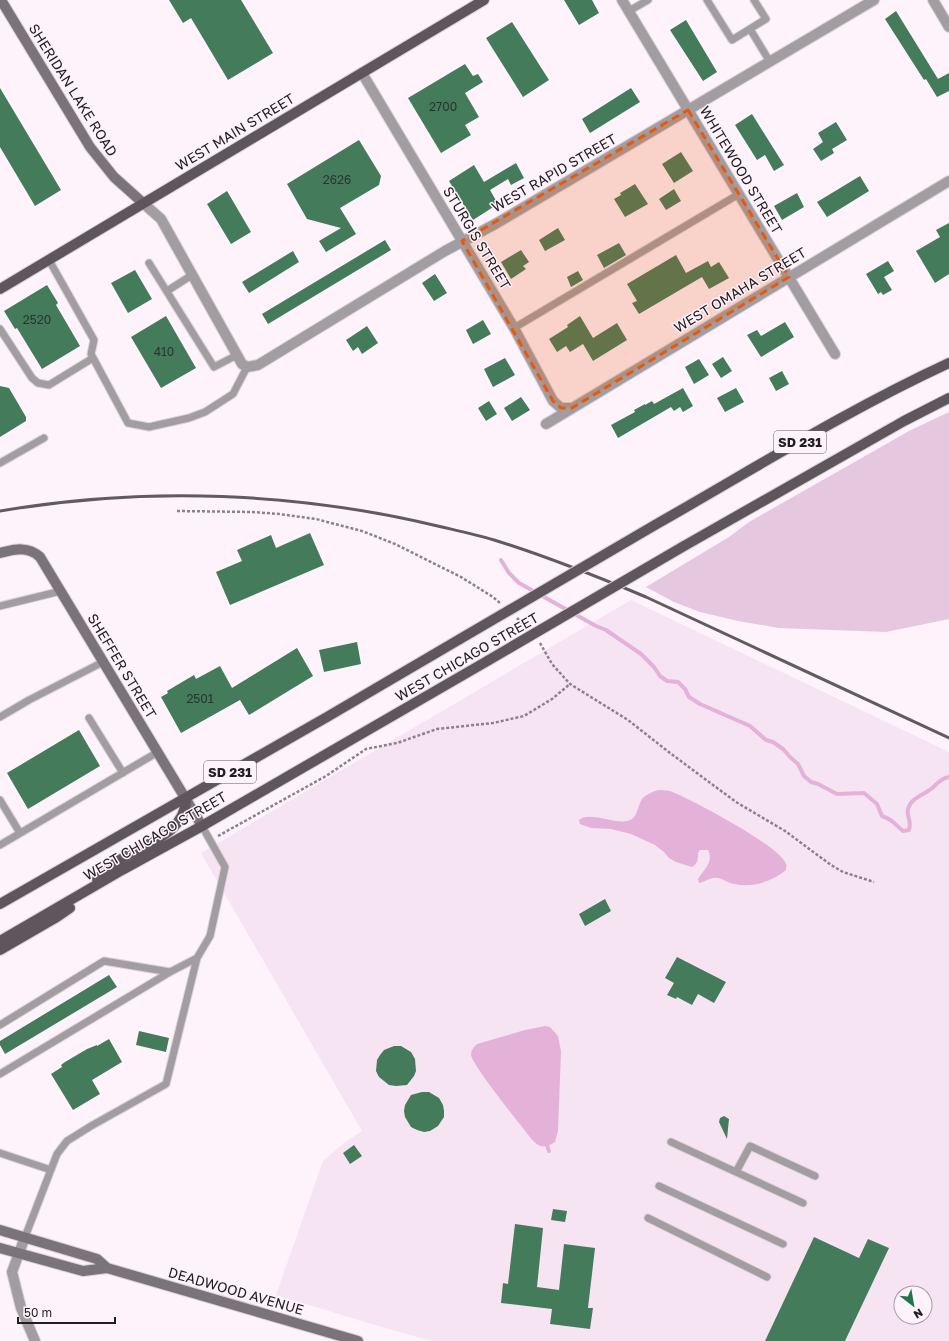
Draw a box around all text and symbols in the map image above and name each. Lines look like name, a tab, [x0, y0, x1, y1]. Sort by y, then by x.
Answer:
street label: SHERIDAN LAKE ROAD	[26, 20, 121, 159]
street label: WEST MAIN STREET	[172, 89, 298, 174]
house number: 2700	[429, 99, 457, 114]
street label: WHITEWOOD STREET	[697, 103, 786, 237]
street label: WEST RAPID STREET	[488, 130, 620, 215]
house number: 2626	[323, 172, 351, 187]
street label: STURGIS STREET	[440, 183, 515, 292]
street label: WEST OMAHA STREET	[671, 243, 809, 336]
house number: 2520	[23, 312, 51, 327]
house number: 410	[154, 344, 174, 359]
road number: SD 231	[774, 431, 826, 453]
street label: WEST CHICAGO STREET	[392, 608, 542, 705]
street label: SHEFFER STREET	[84, 610, 161, 722]
house number: 2501	[186, 691, 214, 706]
road number: SD 231	[204, 761, 256, 783]
street label: WEST CHICAGO STREET	[80, 787, 230, 884]
street label: DEADWOOD AVENUE	[166, 1263, 306, 1318]
north arrow	[893, 1285, 933, 1325]
scale bar	[18, 1299, 115, 1325]
text: 50 m	[24, 1305, 52, 1320]
text: N	[911, 1306, 925, 1322]

